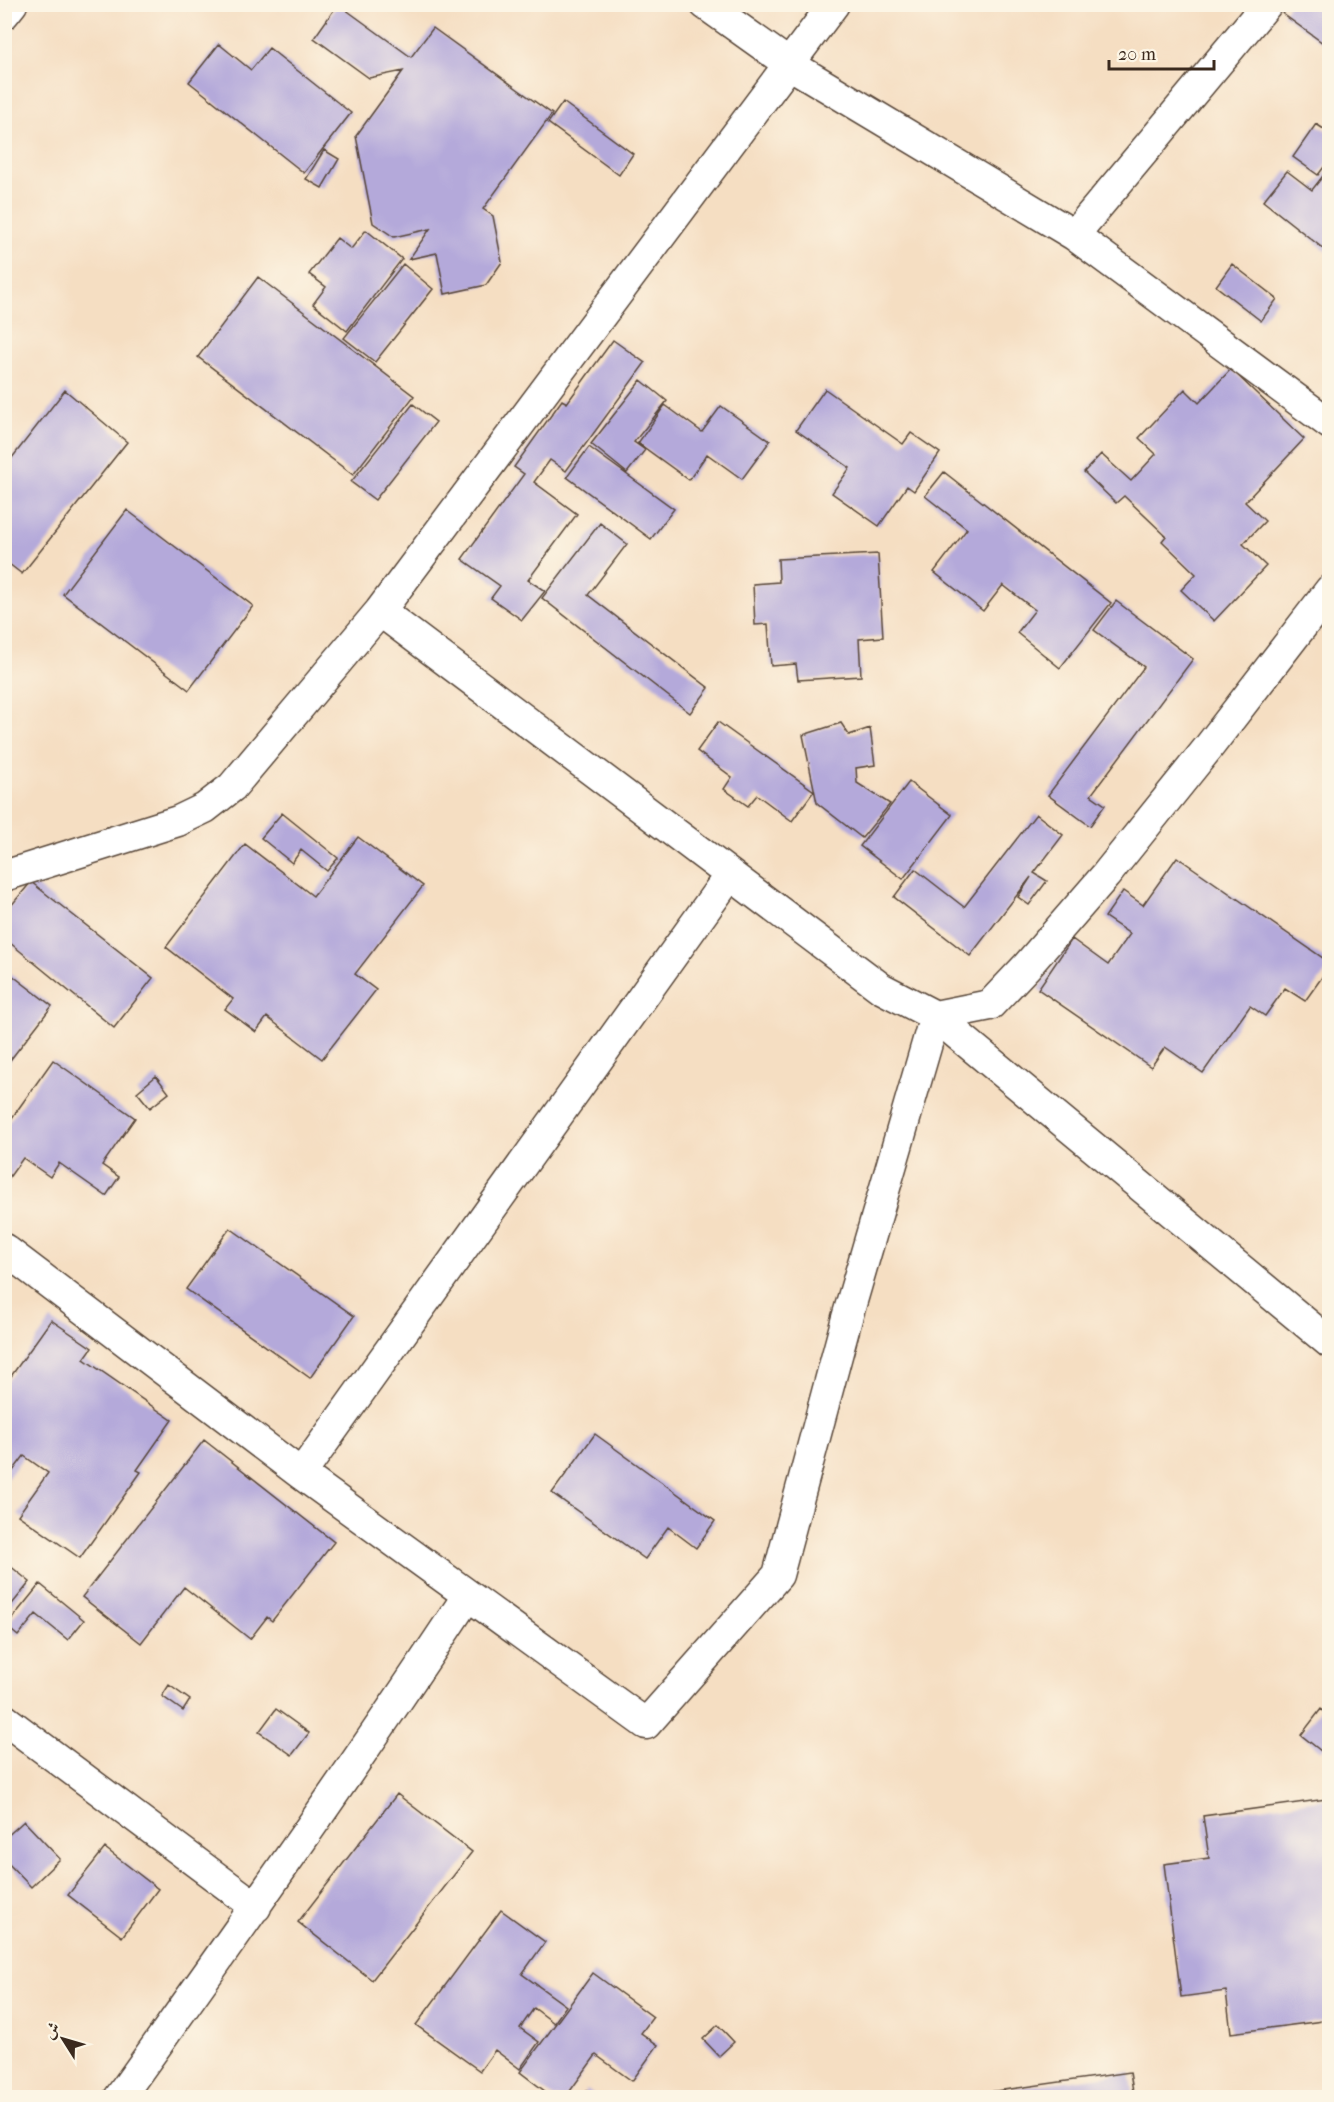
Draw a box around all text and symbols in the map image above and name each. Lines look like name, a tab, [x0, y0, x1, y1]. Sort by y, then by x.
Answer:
scale bar	[1109, 33, 1214, 71]
text: 20 m	[1118, 44, 1156, 65]
north arrow	[33, 2009, 93, 2069]
text: ش	[39, 2018, 64, 2042]

